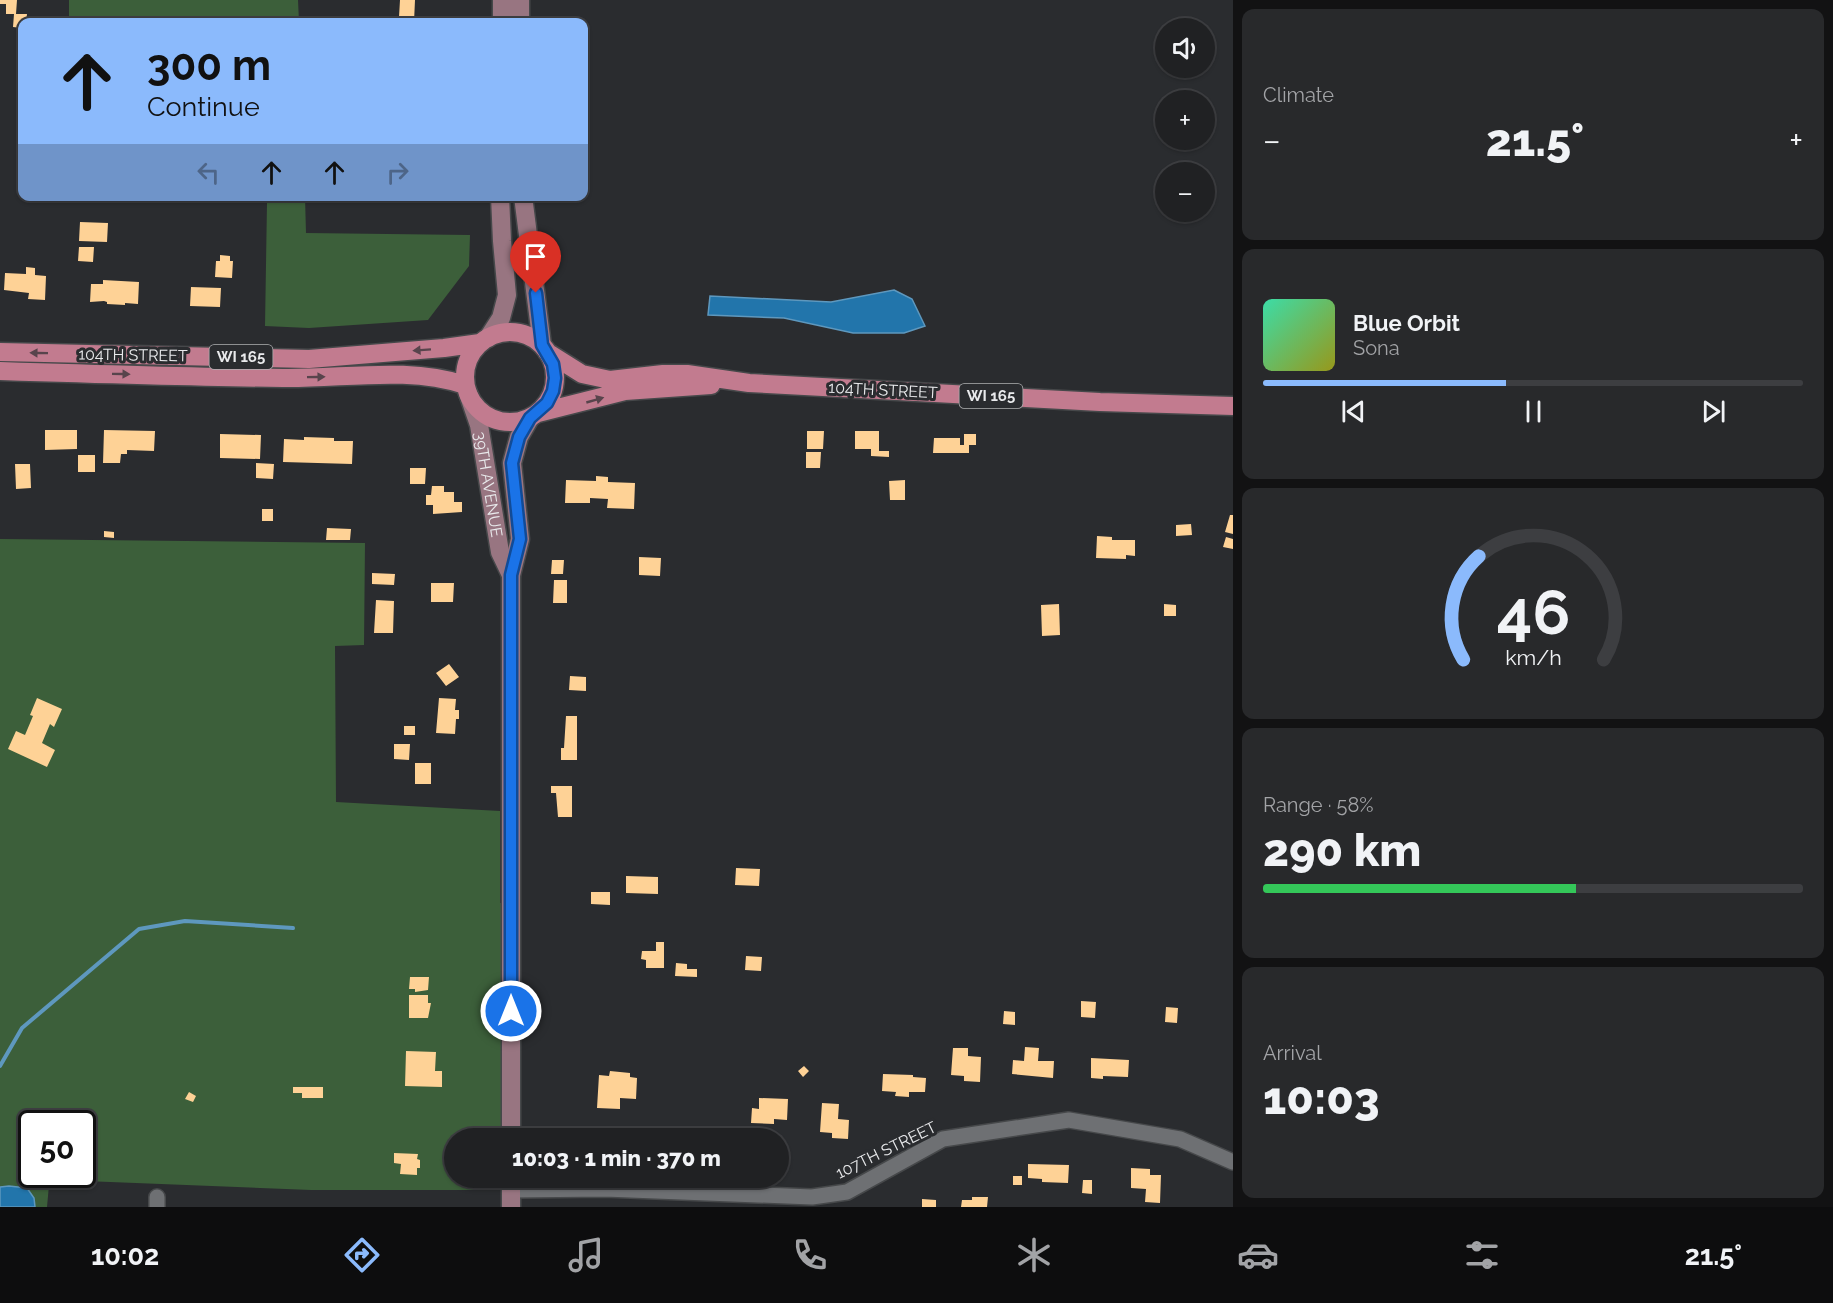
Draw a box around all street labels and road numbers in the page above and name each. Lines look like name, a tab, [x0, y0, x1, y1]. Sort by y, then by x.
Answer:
street label: 104TH STREET	[78, 345, 188, 365]
road number: WI 165	[210, 345, 272, 369]
street label: 104TH STREET	[828, 378, 938, 402]
road number: WI 165	[960, 384, 1022, 408]
street label: 39TH AVENUE	[471, 430, 507, 539]
street label: 107TH STREET	[833, 1117, 940, 1183]

